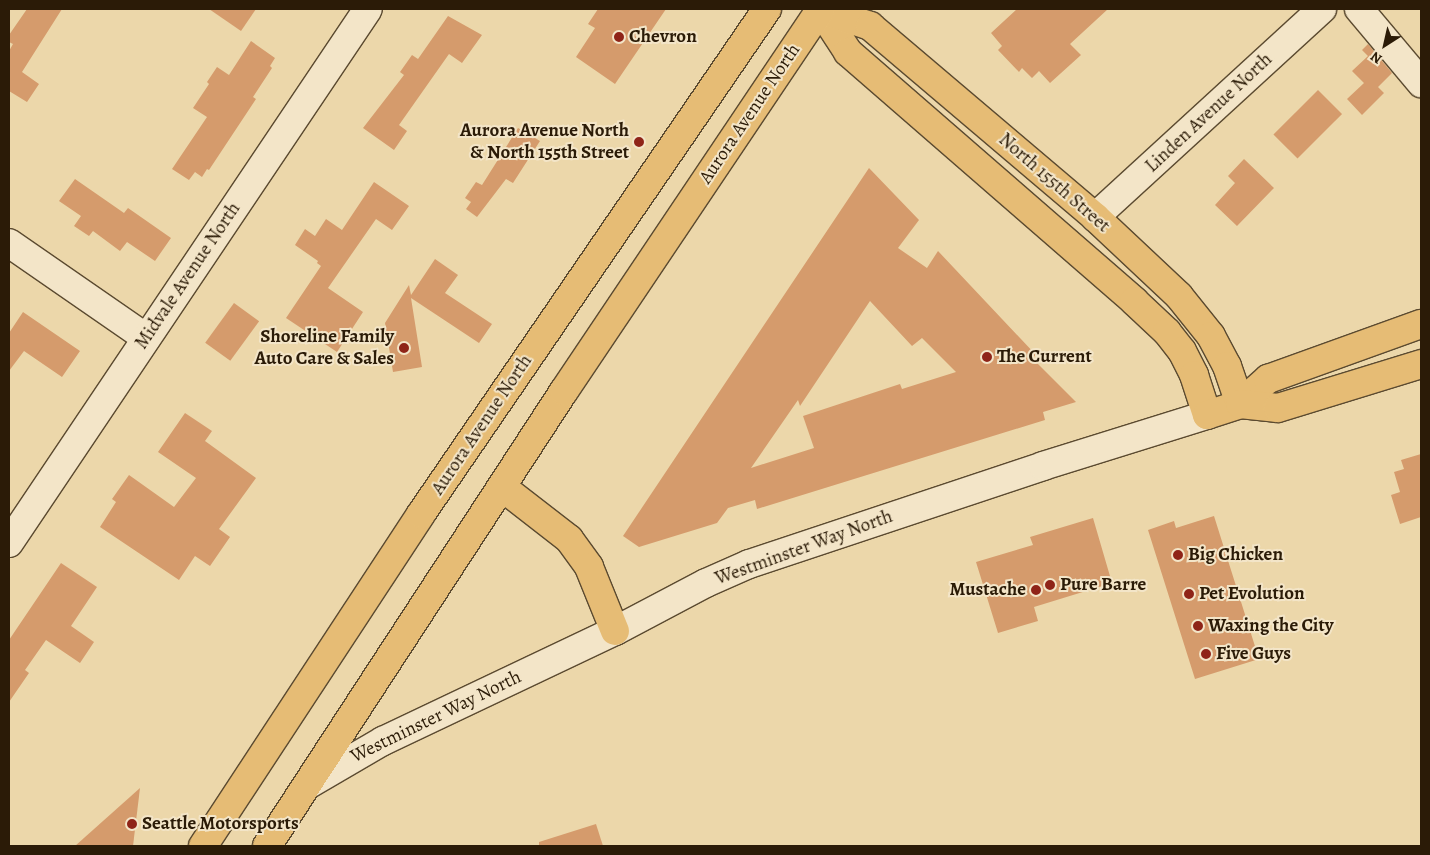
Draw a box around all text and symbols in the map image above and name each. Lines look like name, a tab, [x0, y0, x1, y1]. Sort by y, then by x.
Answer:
north arrow	[1360, 20, 1410, 70]
place label: Chevron	[629, 26, 697, 48]
marker: Chevron	[613, 31, 625, 43]
street label: Aurora Avenue North	[695, 40, 805, 188]
text: N	[1366, 47, 1386, 68]
street label: Linden Avenue North	[1141, 48, 1277, 178]
place label: Aurora Avenue North & North 155th Street	[460, 120, 629, 164]
street label: North 155th Street	[994, 128, 1114, 238]
marker: Aurora Avenue North & North 155th Street	[633, 136, 645, 148]
street label: Midvale Avenue North	[130, 198, 246, 354]
place label: Shoreline Family Auto Care & Sales	[255, 326, 394, 370]
marker: Shoreline Family Auto Care & Sales	[398, 342, 410, 354]
place label: The Current	[997, 346, 1092, 368]
street label: Aurora Avenue North	[427, 351, 537, 499]
marker: The Current	[981, 351, 993, 363]
street label: Westminster Way North	[712, 505, 896, 591]
place label: Big Chicken	[1188, 544, 1283, 566]
marker: Big Chicken	[1172, 549, 1184, 561]
place label: Pure Barre	[1060, 574, 1146, 596]
place label: Mustache	[950, 579, 1026, 601]
marker: Pure Barre	[1044, 579, 1056, 591]
place label: Pet Evolution	[1199, 583, 1305, 605]
marker: Mustache	[1030, 584, 1042, 596]
marker: Pet Evolution	[1183, 588, 1195, 600]
place label: Waxing the City	[1208, 615, 1334, 637]
marker: Waxing the City	[1192, 620, 1204, 632]
place label: Five Guys	[1216, 643, 1291, 665]
marker: Five Guys	[1200, 648, 1212, 660]
street label: Westminster Way North	[347, 666, 525, 768]
place label: Seattle Motorsports	[142, 813, 299, 835]
marker: Seattle Motorsports	[126, 818, 138, 830]

